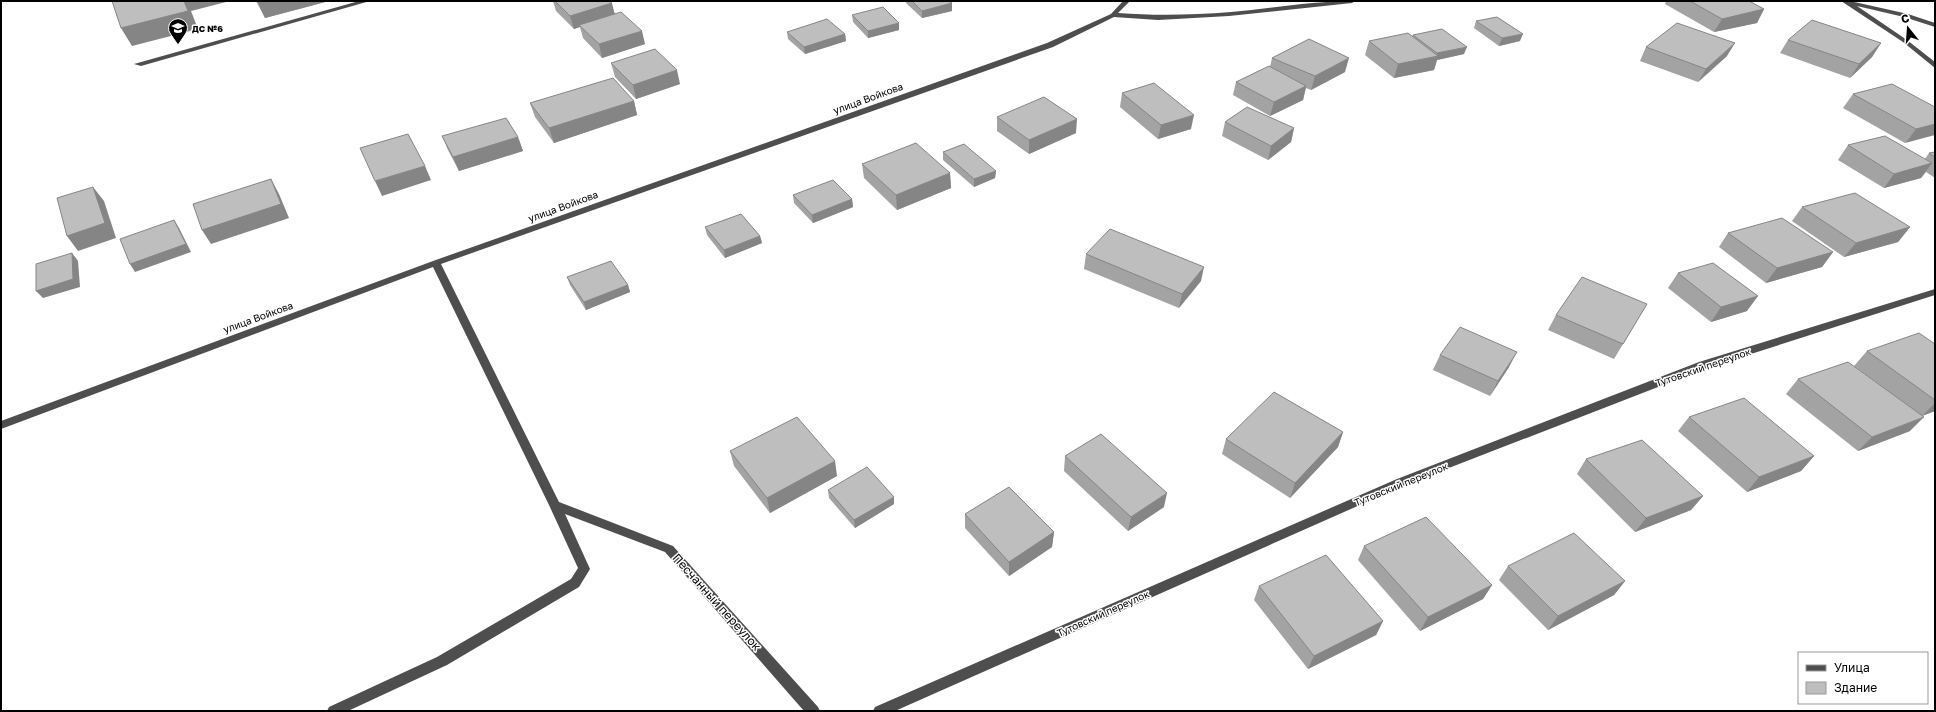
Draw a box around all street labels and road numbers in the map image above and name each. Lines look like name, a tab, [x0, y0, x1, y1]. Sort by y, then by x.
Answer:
street label: улица Войкова	[831, 80, 905, 116]
street label: улица Войкова	[526, 188, 600, 224]
street label: улица Войкова	[221, 299, 295, 335]
street label: Тутовский переулок	[1654, 345, 1753, 389]
street label: Тутовский переулок	[1352, 460, 1450, 508]
street label: Песчанный переулок	[669, 550, 765, 654]
street label: Тутовский переулок	[1055, 587, 1151, 639]

